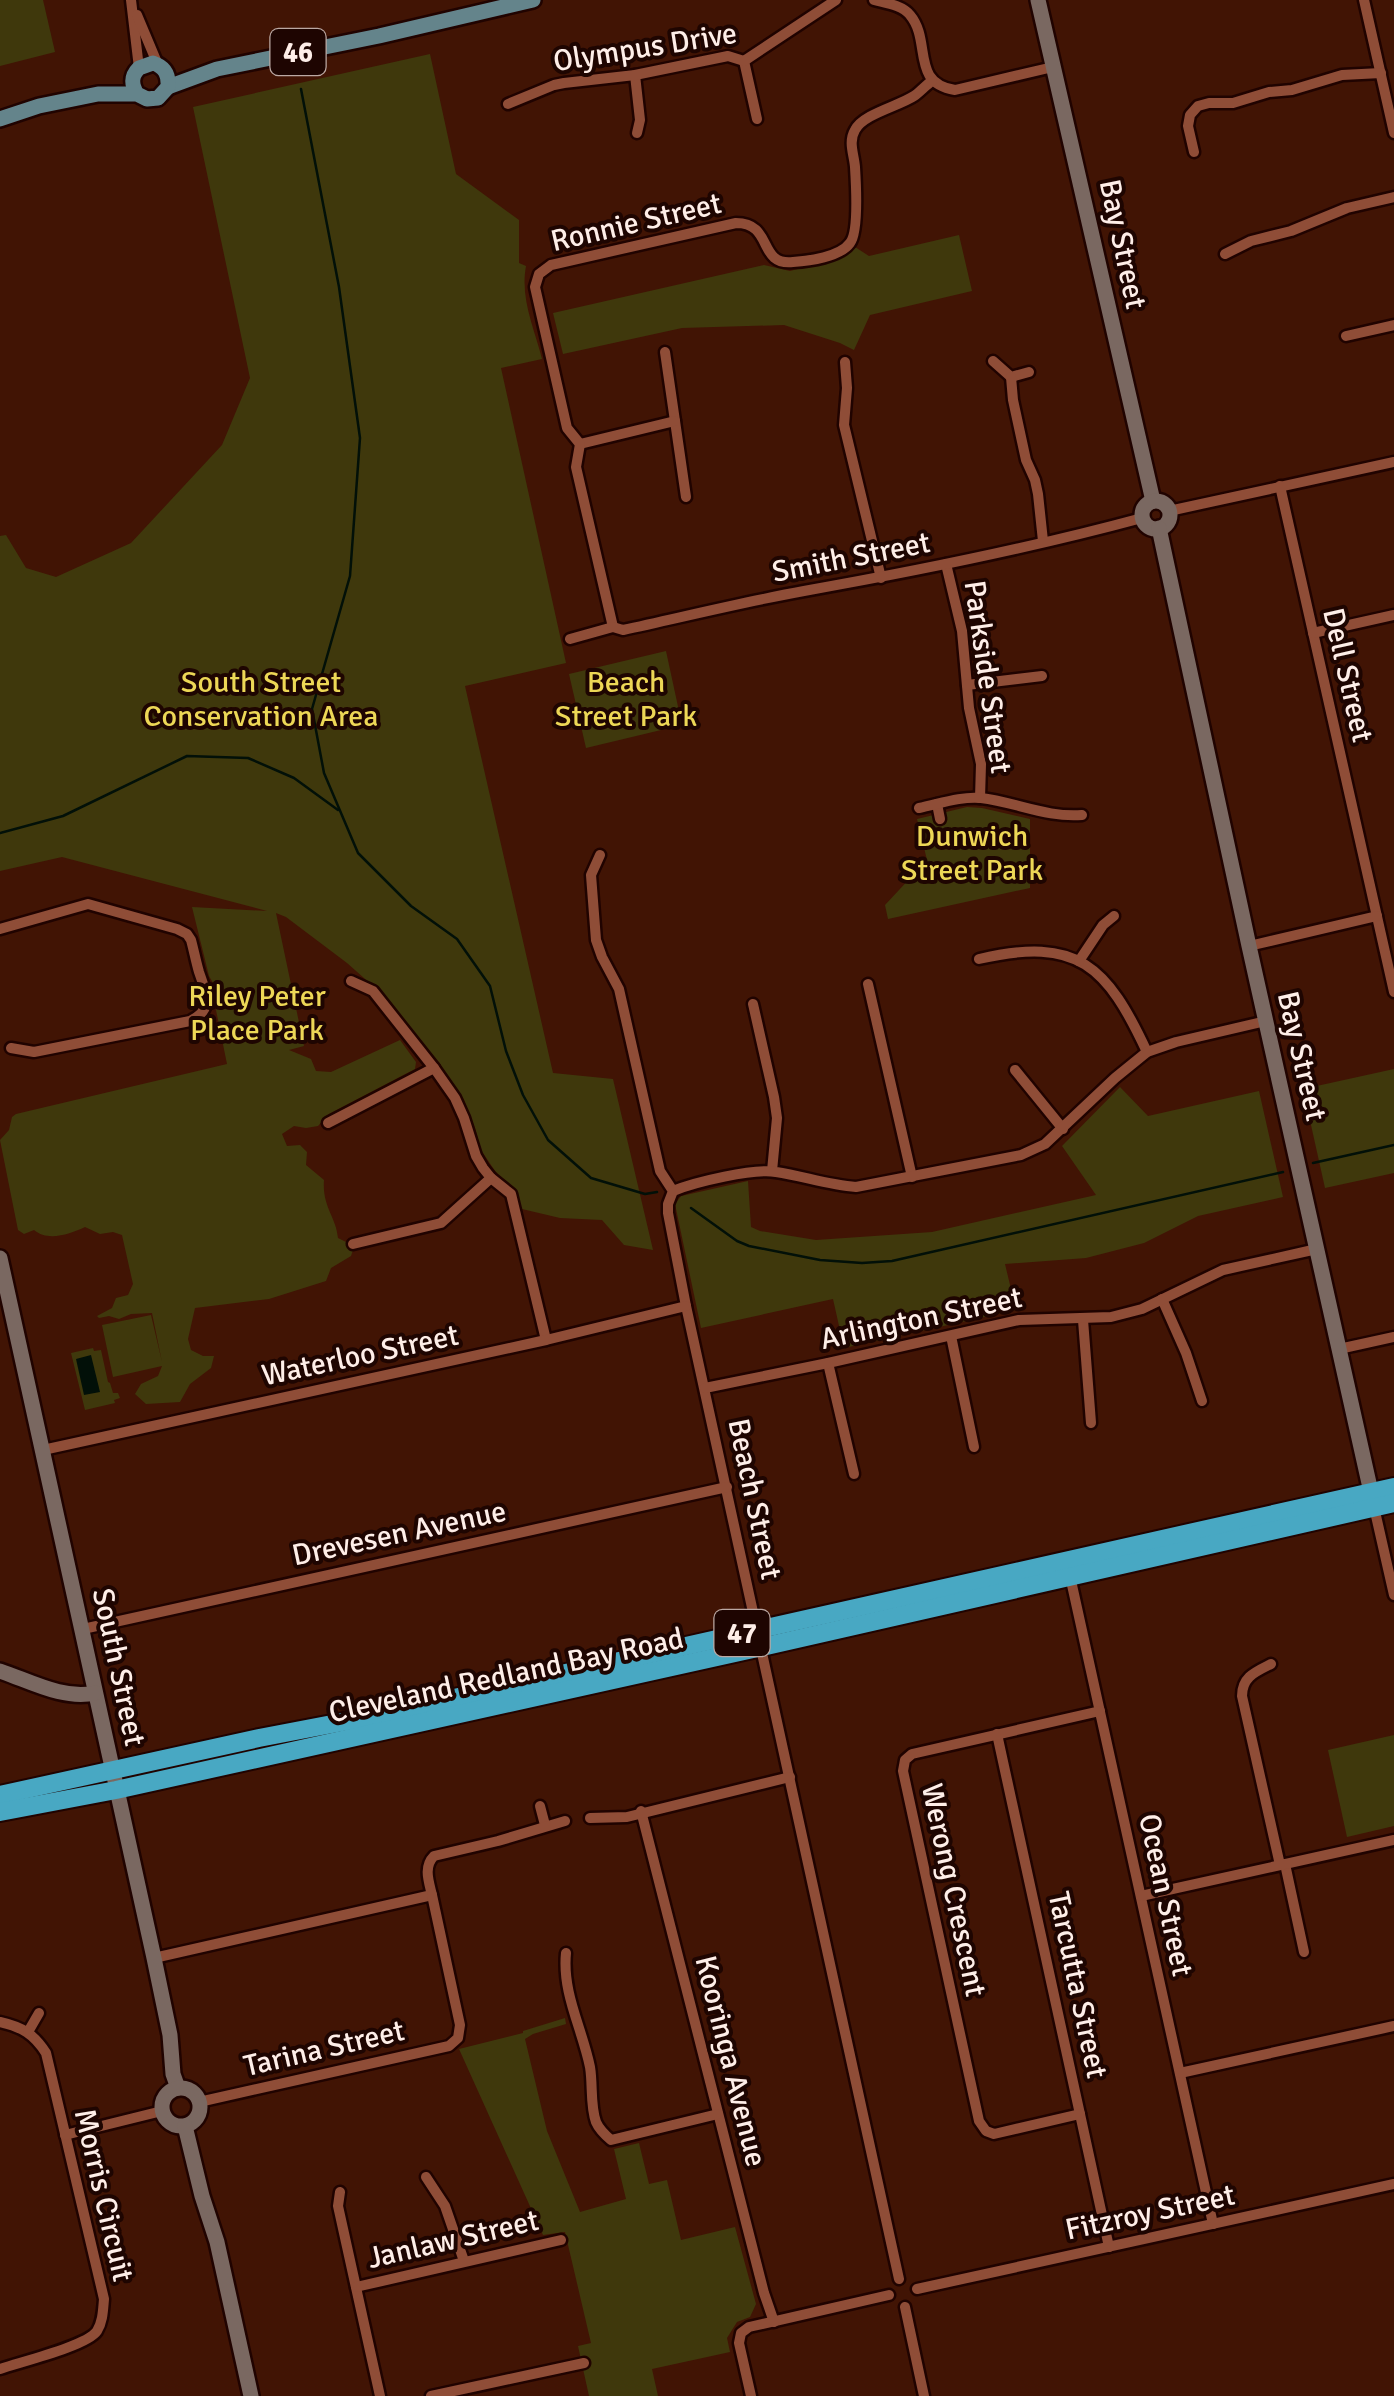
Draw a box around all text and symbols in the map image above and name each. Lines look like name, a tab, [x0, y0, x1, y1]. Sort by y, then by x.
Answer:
street label: Olympus Drive	[551, 15, 739, 80]
road number: 46	[270, 29, 326, 75]
street label: Bay Street	[1091, 176, 1154, 312]
street label: Ronnie Street	[547, 185, 725, 260]
street label: Smith Street	[769, 524, 933, 591]
street label: Parkside Street	[956, 578, 1019, 776]
street label: Dell Street	[1314, 604, 1381, 746]
park label: South Street Conservation Area	[144, 664, 378, 735]
park label: Beach Street Park	[555, 664, 697, 735]
park label: Dunwich Street Park	[901, 818, 1043, 889]
park label: Riley Peter Place Park	[188, 978, 326, 1049]
street label: Bay Street	[1269, 988, 1334, 1124]
street label: Arlington Street	[817, 1279, 1025, 1358]
street label: Waterloo Street	[258, 1317, 462, 1394]
street label: Beach Street	[719, 1415, 790, 1583]
street label: Drevesen Avenue	[289, 1493, 509, 1574]
street label: South Street	[84, 1585, 153, 1749]
road number: 47	[714, 1610, 770, 1656]
street label: Cleveland Redland Bay Road	[325, 1620, 687, 1731]
street label: Werong Crescent	[913, 1780, 994, 2000]
street label: Ocean Street	[1130, 1811, 1201, 1980]
street label: Tarcutta Street	[1040, 1888, 1115, 2082]
street label: Kooringa Avenue	[686, 1952, 775, 2170]
street label: Tarina Street	[240, 2012, 408, 2085]
street label: Morris Circuit	[66, 2105, 141, 2285]
street label: Fitzroy Street	[1062, 2176, 1238, 2249]
street label: Janlaw Street	[364, 2202, 542, 2277]

